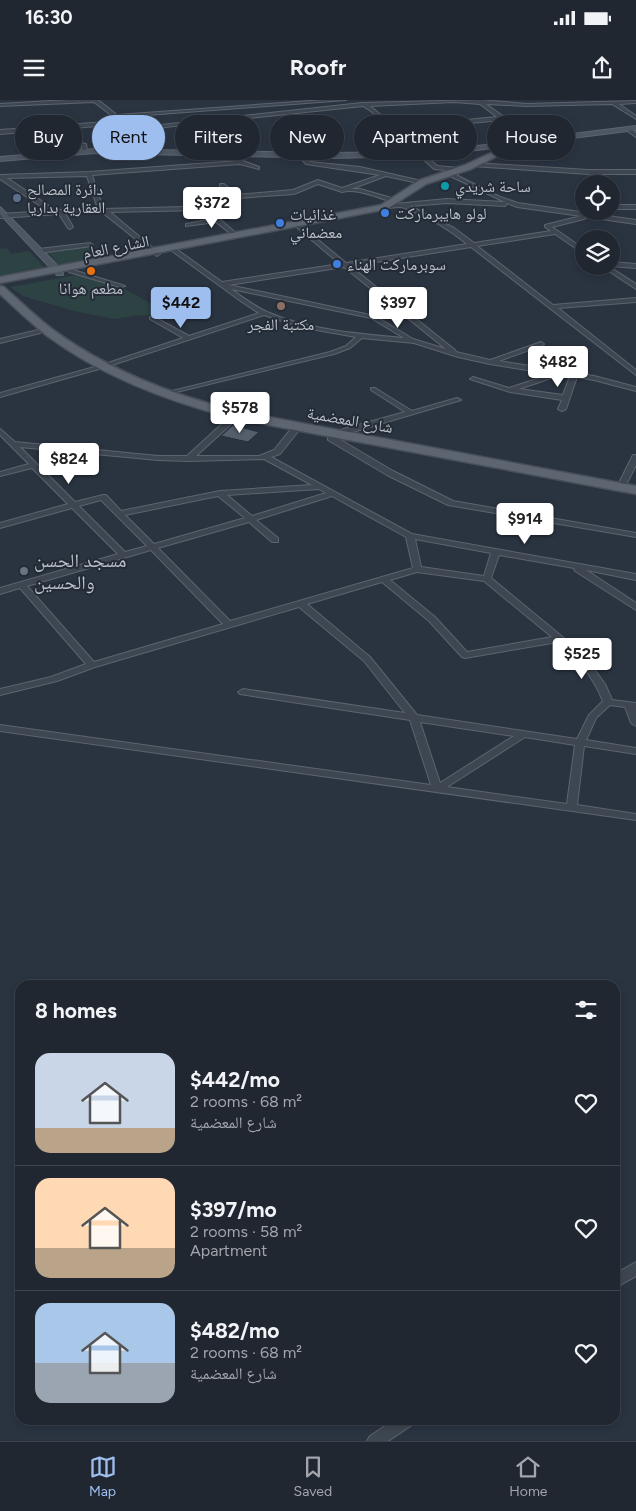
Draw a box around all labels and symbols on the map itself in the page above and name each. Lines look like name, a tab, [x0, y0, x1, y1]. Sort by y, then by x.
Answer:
place label: ساحة شريدي	[455, 177, 531, 199]
place label: دائرة المصالح العقارية بداريا	[27, 180, 105, 217]
marker: ساحة شريدي	[439, 180, 451, 192]
pin: $372	[182, 186, 242, 229]
marker: دائرة المصالح العقارية بداريا	[11, 192, 23, 204]
place label: لولو هايبرماركت	[395, 204, 487, 223]
place label: غذائيات معضماني	[290, 205, 342, 245]
marker: لولو هايبرماركت	[379, 207, 391, 219]
marker: غذائيات معضماني	[274, 217, 286, 229]
street label: الشارع العام	[81, 231, 151, 264]
place label: سوبرماركت الهناء	[347, 255, 446, 274]
marker: سوبرماركت الهناء	[331, 258, 343, 270]
marker: مطعم هوانا	[85, 265, 97, 277]
place label: مطعم هوانا	[59, 279, 123, 299]
pin: $442	[151, 286, 211, 329]
pin: $397	[368, 286, 428, 329]
marker: مكتبة الفجر	[275, 300, 287, 312]
place label: مكتبة الفجر	[247, 315, 314, 334]
pin: $482	[528, 346, 588, 388]
pin: $578	[210, 392, 270, 434]
street label: شارع المعضمية	[305, 403, 394, 438]
pin: $824	[39, 442, 99, 485]
pin: $914	[495, 502, 555, 545]
place label: مسجد الحسن والحسين	[34, 549, 127, 594]
marker: مسجد الحسن والحسين	[18, 565, 30, 577]
pin: $525	[552, 638, 612, 680]

